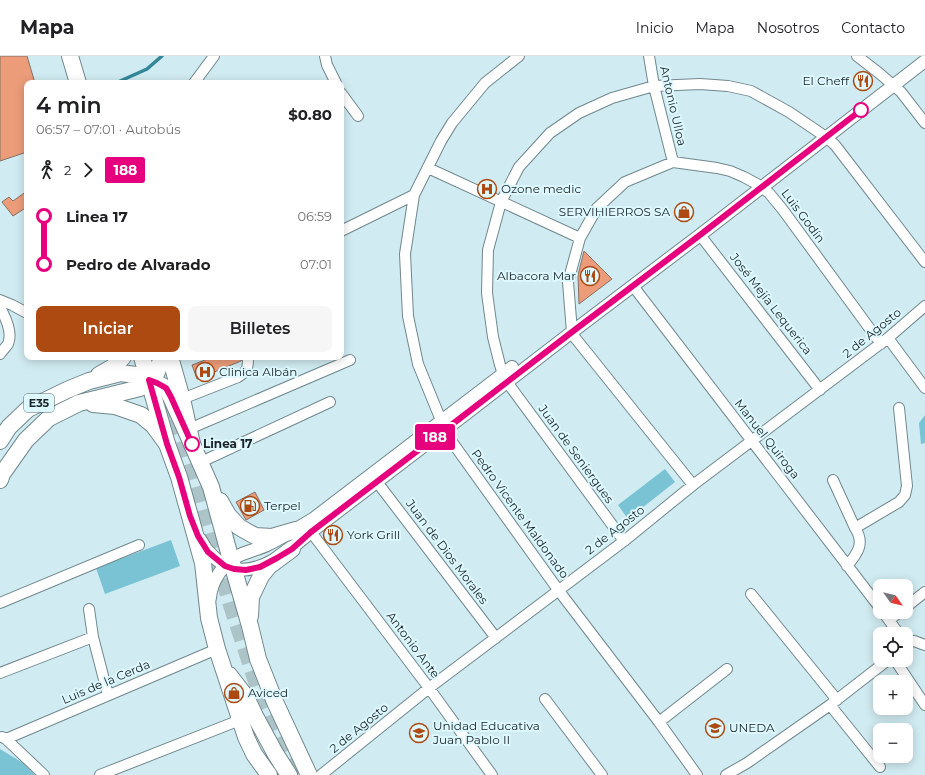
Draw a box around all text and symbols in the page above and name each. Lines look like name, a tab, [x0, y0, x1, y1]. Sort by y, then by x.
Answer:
text: Mapa	[20, 16, 75, 39]
text: Inicio	[636, 19, 673, 37]
text: Mapa	[695, 19, 735, 37]
text: Nosotros	[757, 19, 819, 37]
text: Contacto	[841, 19, 905, 37]
street label: Antonio Ulloa	[657, 65, 690, 147]
restaurant icon: El Cheff	[852, 70, 874, 92]
place label: El Cheff	[803, 73, 850, 88]
text: 4 min	[36, 92, 102, 119]
unlabelled marker	[853, 102, 869, 118]
text: $0.80	[288, 105, 332, 124]
text: 06:57 – 07:01 · Autobús	[36, 121, 180, 137]
icon: walk	[36, 159, 58, 181]
icon: forward	[77, 159, 99, 181]
text: 188	[113, 161, 137, 179]
text: 2	[64, 162, 71, 178]
hospital icon: Ozone medic	[476, 178, 498, 200]
place label: Ozone medic	[501, 181, 581, 196]
street label: Luis Godín	[778, 186, 829, 246]
shop icon: SERVIHIERROS SA	[673, 201, 695, 223]
place label: SERVIHIERROS SA	[559, 204, 670, 219]
text: Linea 17	[66, 207, 128, 226]
text: 06:59	[297, 208, 332, 224]
street label: José Mejía Lequerica	[727, 249, 816, 357]
text: Pedro de Alvarado	[66, 255, 210, 274]
text: 07:01	[300, 256, 332, 272]
restaurant icon: Albacora Mar	[579, 265, 601, 287]
place label: Albacora Mar	[497, 268, 576, 283]
street label: 2 de Agosto	[839, 305, 904, 361]
button: Iniciar	[36, 306, 180, 352]
button: Billetes	[188, 306, 332, 352]
hospital icon: Clinica Albán	[194, 361, 216, 383]
place label: Clinica Albán	[219, 364, 297, 379]
road number: E35	[24, 394, 54, 412]
street label: Manuel Quiroga	[732, 396, 803, 482]
street label: Juan de Seniergues	[535, 401, 617, 506]
line badge: 188	[412, 424, 458, 450]
text: 188	[423, 428, 447, 446]
marker: Linea 17	[184, 436, 200, 452]
place label: Linea 17	[203, 436, 253, 451]
street label: Pedro Vicente Maldonado	[469, 446, 572, 581]
fuel station icon: Terpel	[239, 495, 261, 517]
street label: Juan de Dios Morales	[402, 496, 492, 607]
place label: Terpel	[264, 498, 301, 513]
street label: 2 de Agosto	[582, 502, 647, 557]
restaurant icon: York Grill	[322, 524, 344, 546]
place label: York Grill	[347, 527, 400, 542]
north arrow	[873, 579, 913, 619]
map controls	[873, 579, 913, 763]
street label: Antonio Ante	[383, 608, 443, 681]
button: locate	[873, 627, 913, 667]
street label: Luis de la Cerda	[59, 656, 152, 707]
button: +	[873, 675, 913, 715]
shop icon: Aviced	[223, 682, 245, 704]
place label: Aviced	[248, 685, 288, 700]
street label: 2 de Agosto	[326, 700, 391, 756]
school or university icon: UNEDA	[704, 717, 726, 739]
place label: Unidad Educativa Juan Pablo II	[432, 718, 540, 747]
place label: UNEDA	[729, 720, 775, 735]
school or university icon: Unidad Educativa Juan Pablo II	[408, 722, 430, 744]
button: −	[873, 723, 913, 763]

